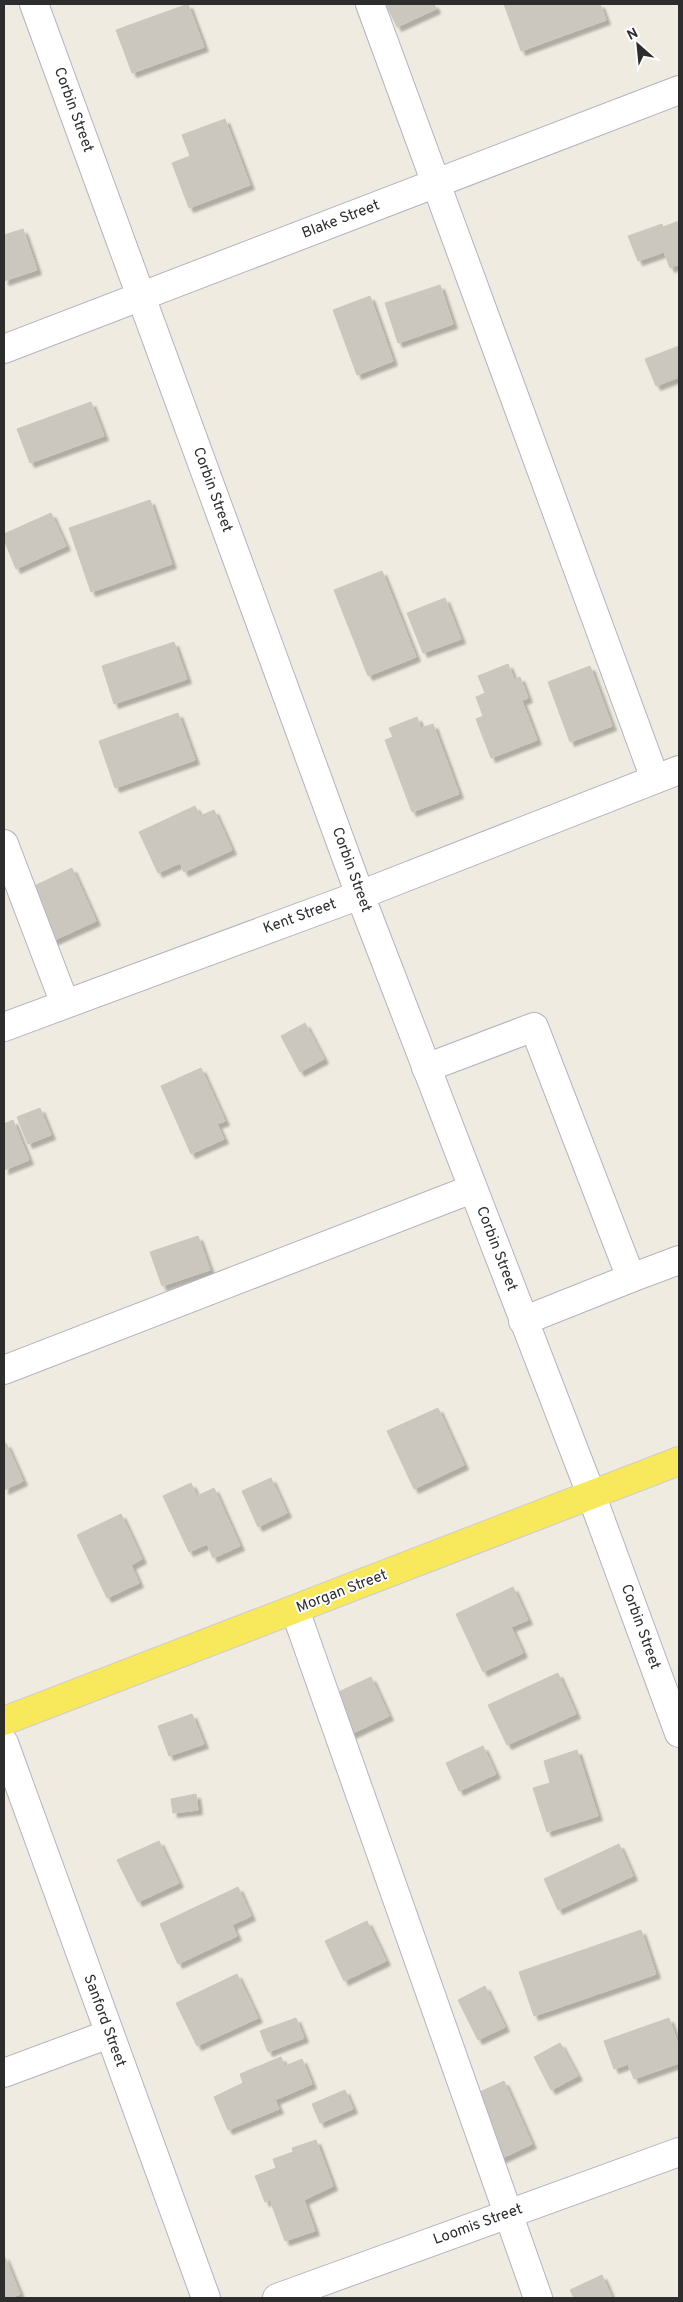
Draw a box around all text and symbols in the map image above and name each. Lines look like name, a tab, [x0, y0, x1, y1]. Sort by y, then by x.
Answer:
north arrow	[613, 20, 663, 70]
text: N	[624, 25, 641, 45]
street label: Corbin Street	[49, 65, 97, 155]
street label: Blake Street	[299, 196, 383, 244]
street label: Corbin Street	[188, 445, 236, 535]
street label: Corbin Street	[327, 825, 375, 915]
street label: Kent Street	[261, 895, 339, 939]
street label: Corbin Street	[471, 1204, 521, 1294]
street label: Morgan Street	[294, 1566, 390, 1618]
street label: Corbin Street	[616, 1582, 664, 1672]
street label: Sanford Street	[78, 1972, 130, 2070]
street label: Loomis Street	[431, 2200, 525, 2250]

